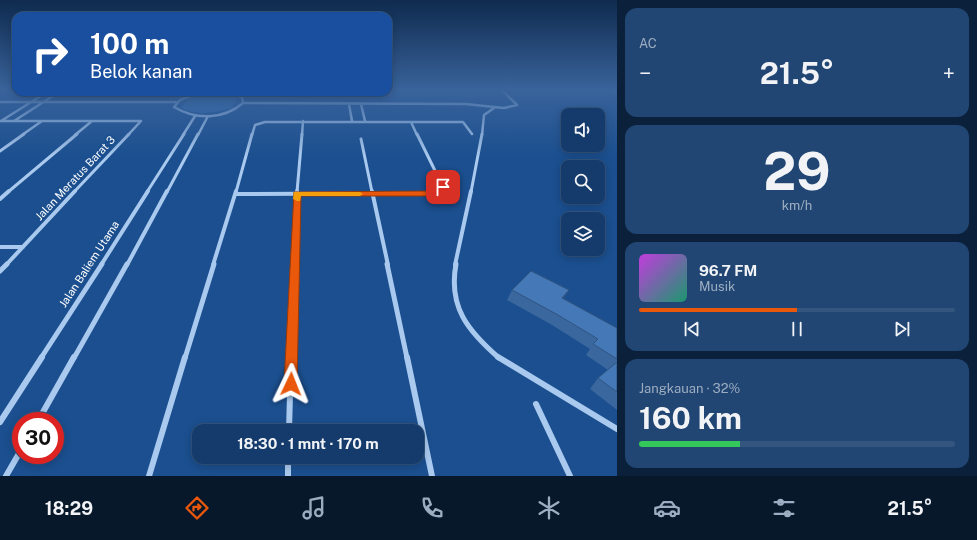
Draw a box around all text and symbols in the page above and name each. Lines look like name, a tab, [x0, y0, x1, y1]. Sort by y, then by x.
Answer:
text: 100 m	[90, 27, 169, 60]
icon: right	[24, 28, 76, 80]
text: AC	[639, 36, 657, 51]
text: 21.5°	[760, 55, 834, 91]
text: −	[639, 60, 651, 86]
text: +	[943, 60, 955, 86]
text: Belok kanan	[90, 61, 193, 82]
map controls	[561, 108, 605, 256]
button: sound	[561, 108, 605, 152]
street label: Jalan Meratus Barat 3	[33, 133, 117, 223]
text: 29	[763, 141, 831, 202]
button: search	[561, 160, 605, 204]
pin	[426, 170, 460, 204]
icon: arrive	[432, 176, 454, 198]
text: km/h	[782, 198, 812, 213]
button: layers	[561, 212, 605, 256]
street label: Jalan Baliem Utama	[57, 219, 121, 309]
text: 96.7 FM	[699, 262, 757, 279]
text: Musik	[699, 279, 735, 294]
icon: previous	[681, 318, 703, 340]
icon: pause	[786, 318, 808, 340]
icon: next	[891, 318, 913, 340]
position arrow	[270, 363, 312, 405]
text: Jangkauan · 32%	[639, 381, 740, 396]
text: 160 km	[639, 400, 742, 436]
speed limit sign: 30	[12, 412, 64, 464]
text: 18:30 · 1 mnt · 170 m	[237, 435, 379, 452]
icon: directions	[183, 494, 211, 522]
icon: music	[300, 494, 328, 522]
icon: phone	[418, 494, 446, 522]
icon: climate	[535, 494, 563, 522]
icon: car	[653, 494, 681, 522]
icon: filters	[770, 494, 798, 522]
text: 18:29	[45, 498, 93, 519]
text: 21.5°	[888, 498, 932, 519]

